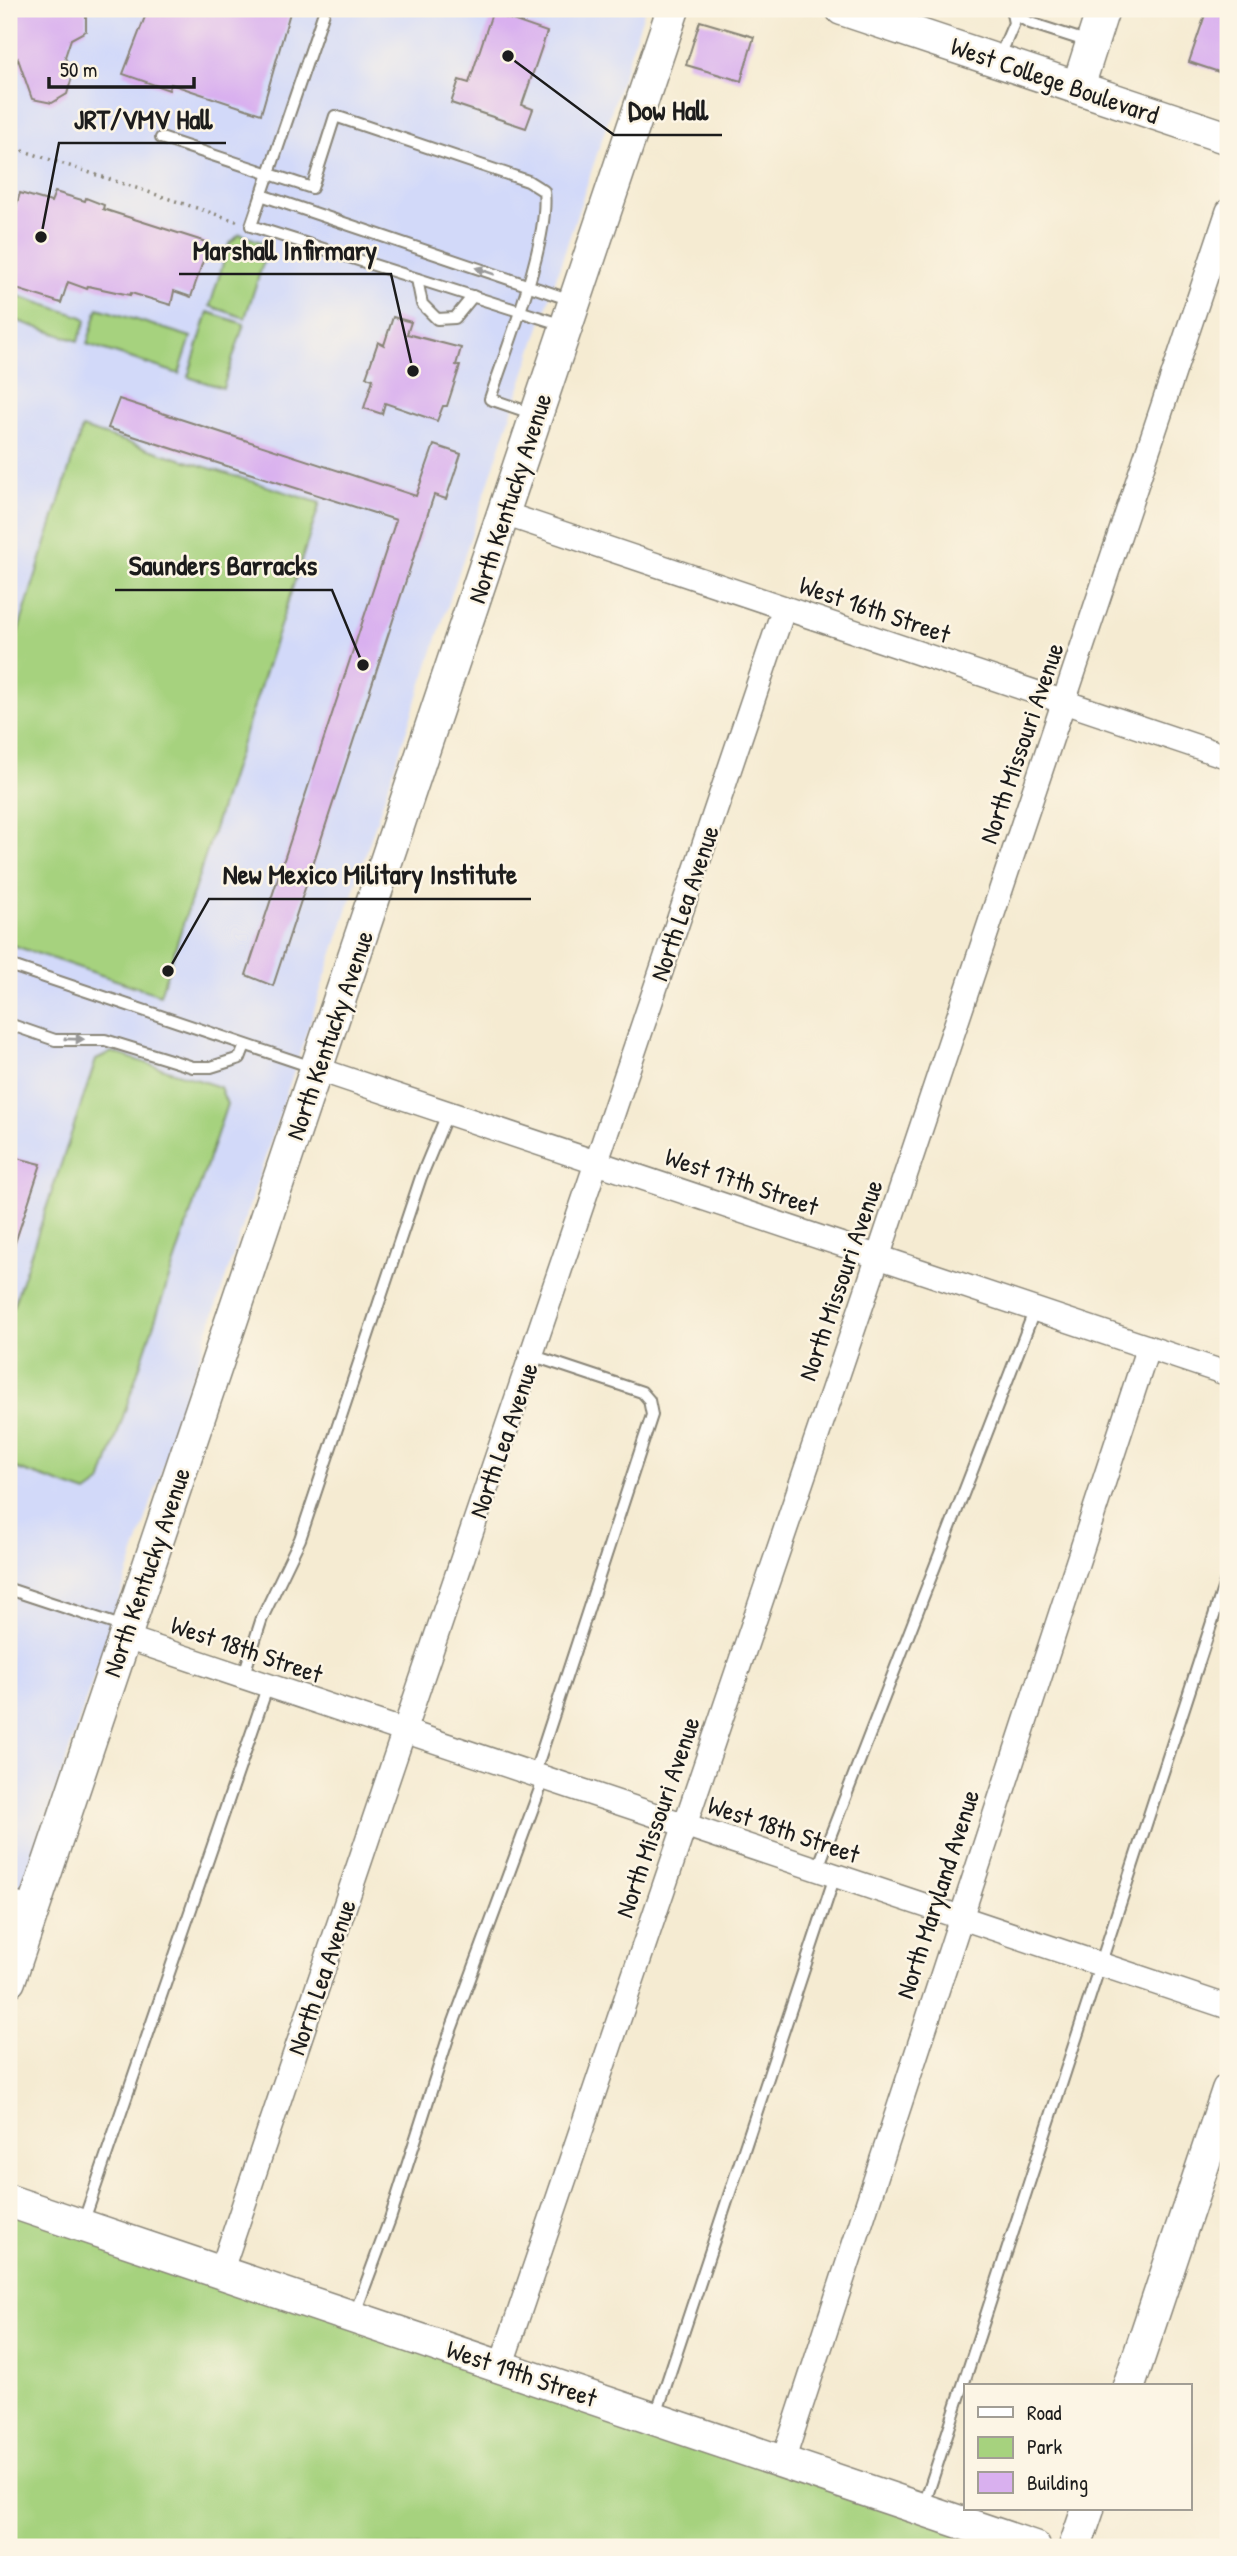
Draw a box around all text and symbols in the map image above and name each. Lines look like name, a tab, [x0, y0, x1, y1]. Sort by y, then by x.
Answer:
street label: West College Boulevard	[946, 28, 1164, 132]
scale bar	[49, 46, 194, 90]
text: 50 m	[60, 55, 97, 84]
callout: Dow Hall	[614, 86, 722, 135]
text: Dow Hall	[628, 91, 709, 129]
callout: JRT/VMV Hall	[59, 94, 226, 143]
text: JRT/VMV Hall	[74, 100, 213, 138]
callout: Marshall Infirmary	[179, 225, 391, 274]
text: Marshall Infirmary	[193, 231, 377, 270]
one-way arrow	[475, 266, 496, 276]
street label: North Kentucky Avenue	[459, 388, 559, 608]
callout: Saunders Barracks	[115, 541, 332, 590]
text: Saunders Barracks	[129, 546, 318, 584]
street label: West 16th Street	[795, 567, 956, 652]
street label: North Missouri Avenue	[970, 638, 1072, 848]
street label: North Lea Avenue	[641, 821, 727, 985]
callout: New Mexico Military Institute	[209, 850, 531, 899]
text: New Mexico Military Institute	[223, 855, 518, 894]
street label: North Kentucky Avenue	[277, 926, 381, 1144]
one-way arrow	[64, 1034, 86, 1045]
street label: West 17th Street	[661, 1138, 824, 1224]
street label: North Missouri Avenue	[789, 1175, 891, 1385]
street label: North Lea Avenue	[460, 1358, 546, 1522]
street label: North Kentucky Avenue	[94, 1463, 198, 1681]
street label: West 18th Street	[166, 1607, 329, 1692]
street label: North Missouri Avenue	[606, 1712, 708, 1922]
street label: North Maryland Avenue	[887, 1785, 987, 2003]
street label: West 18th Street	[703, 1787, 866, 1872]
street label: North Lea Avenue	[278, 1895, 364, 2059]
street label: West 19th Street	[442, 2331, 603, 2415]
legend	[964, 2384, 1192, 2510]
text: Road	[1027, 2398, 1061, 2427]
text: Park	[1027, 2432, 1062, 2461]
text: Building	[1027, 2468, 1088, 2497]

